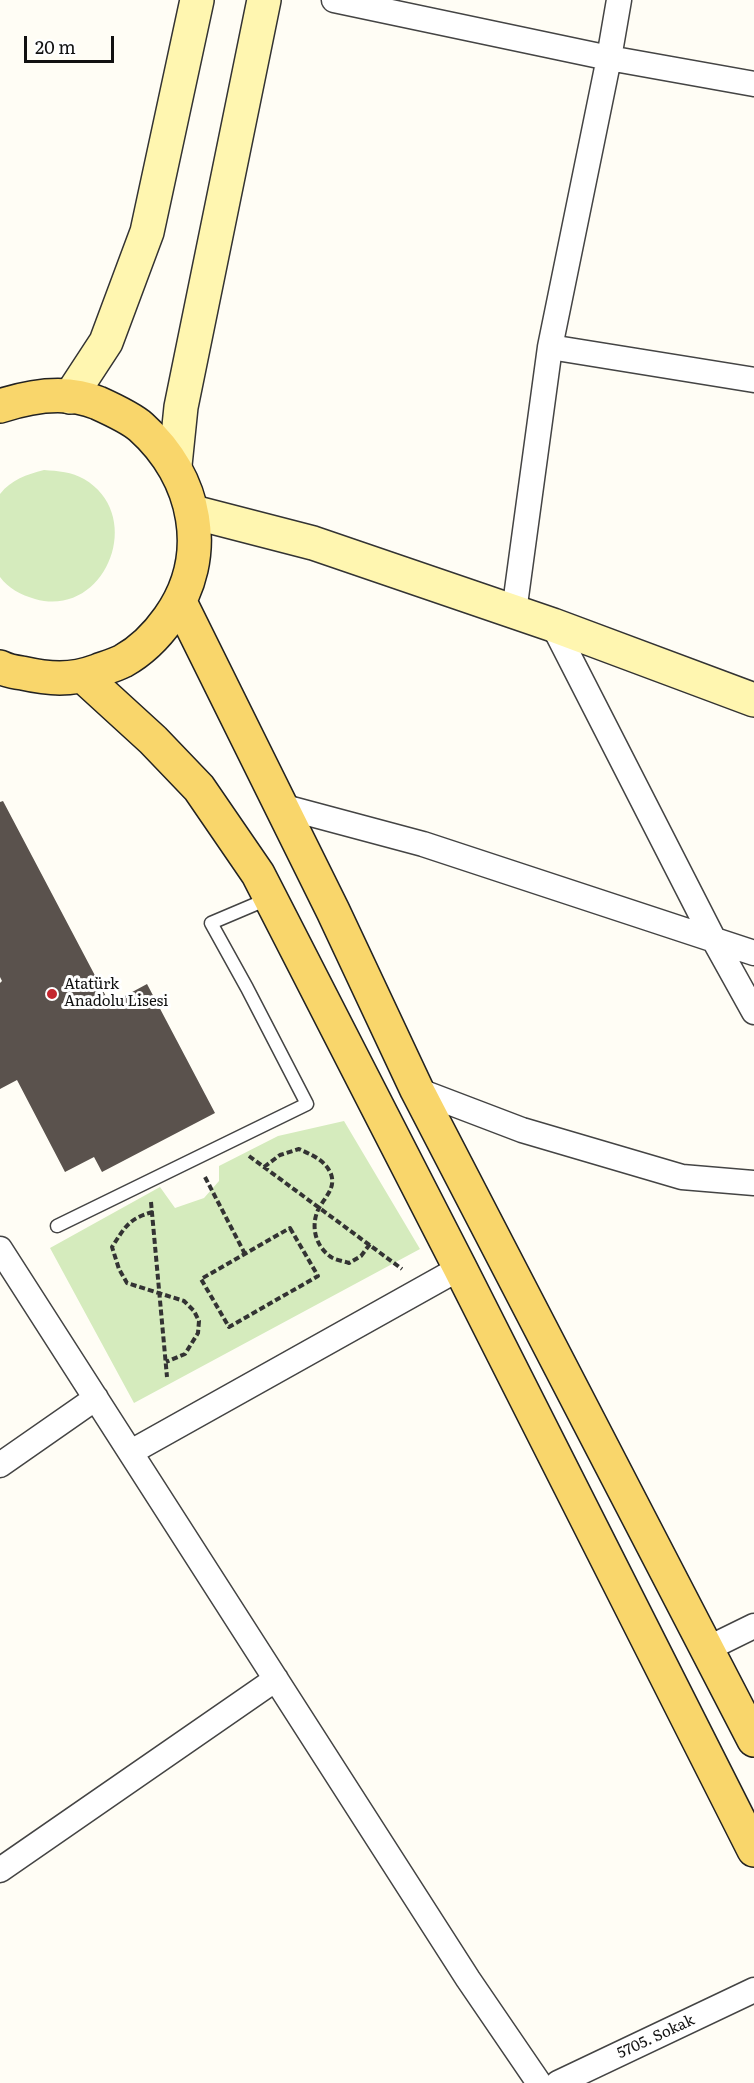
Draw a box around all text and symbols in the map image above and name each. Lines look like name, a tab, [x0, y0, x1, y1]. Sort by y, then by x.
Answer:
scale bar	[27, 24, 117, 62]
text: 20 m	[35, 33, 76, 60]
place label: Atatürk Anadolu Lisesi	[64, 976, 168, 1011]
marker: Atatürk Anadolu Lisesi	[45, 987, 59, 1001]
street label: 5705. Sokak	[614, 2011, 698, 2063]

